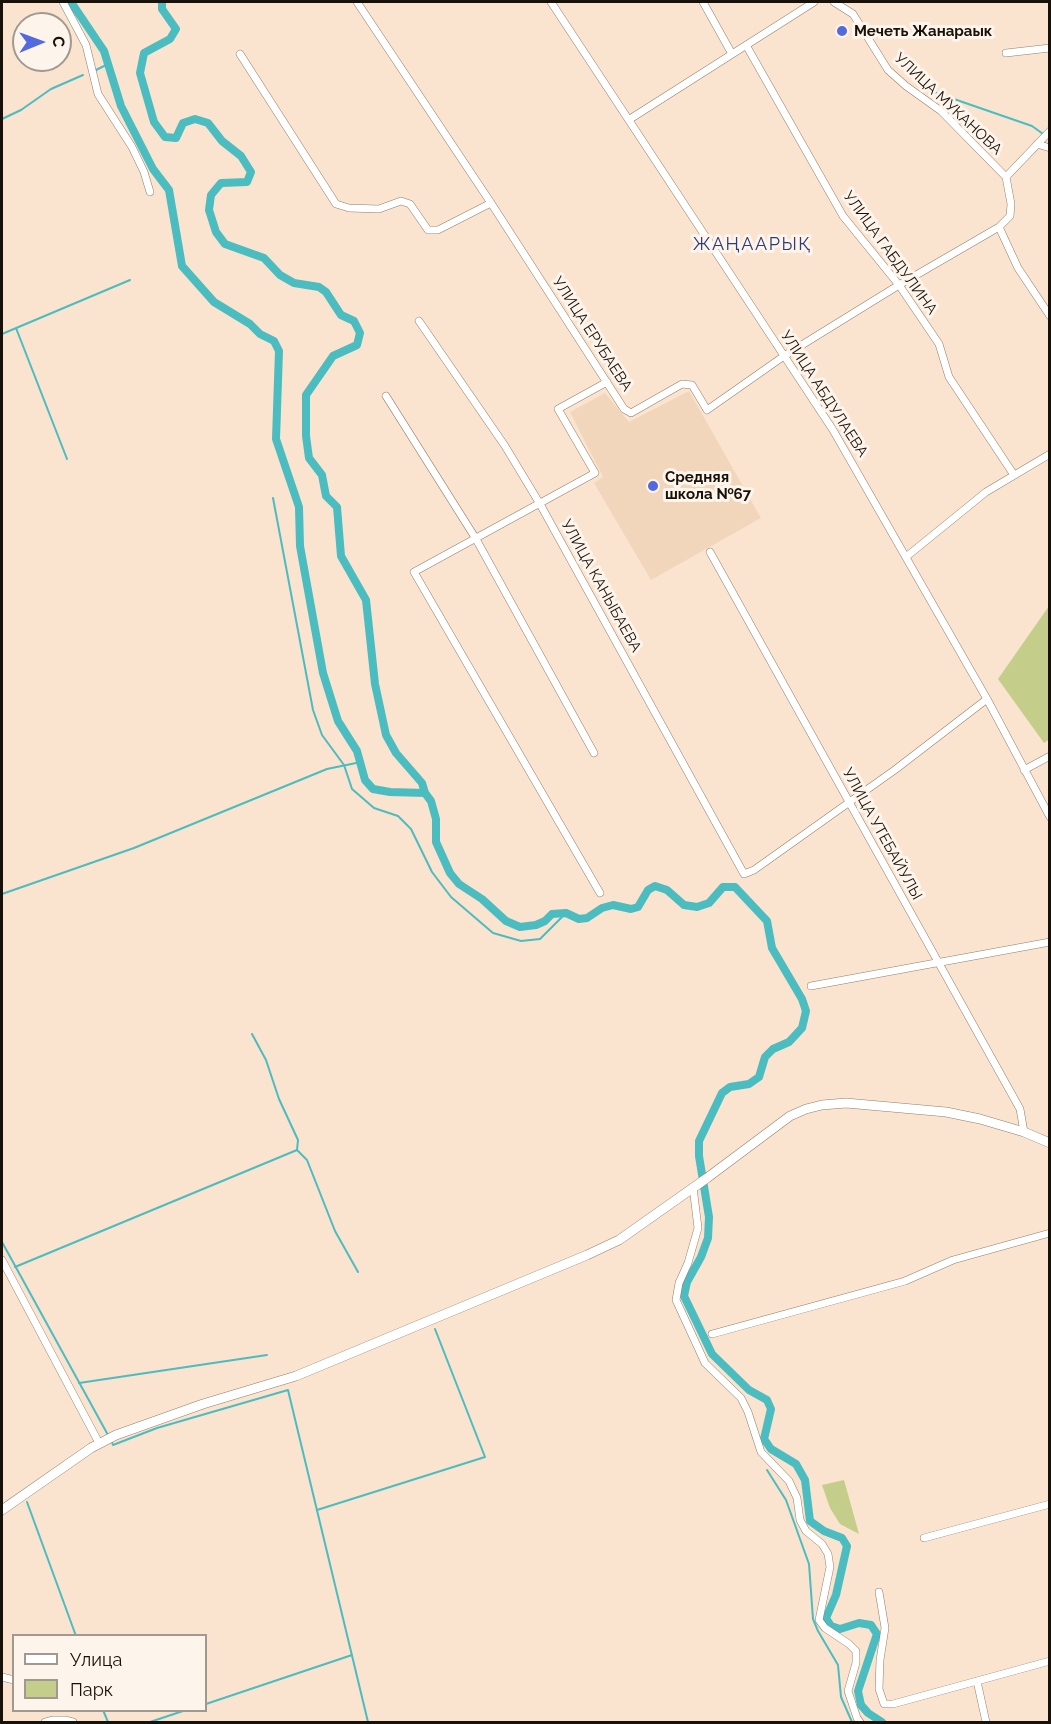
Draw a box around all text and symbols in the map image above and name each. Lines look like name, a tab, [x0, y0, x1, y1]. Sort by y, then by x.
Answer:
north arrow	[12, 12, 72, 72]
place label: Мечеть Жанараык	[854, 22, 992, 40]
marker: Мечеть Жанараык	[835, 24, 849, 38]
text: С	[49, 36, 68, 47]
street label: УЛИЦА МУКАНОВА	[890, 49, 1006, 159]
street label: УЛИЦА ГАБДУЛИНА	[839, 188, 941, 318]
district label: ЖАҢААРЫҚ	[693, 234, 811, 256]
street label: УЛИЦА ЕРУБАЕВА	[548, 273, 636, 395]
street label: УЛИЦА АБДУЛАЕВА	[776, 328, 872, 460]
place label: Средняя школа №67	[665, 468, 751, 503]
marker: Средняя школа №67	[646, 479, 660, 493]
street label: УЛИЦА КАНЫБАЕВА	[557, 517, 645, 655]
street label: УЛИЦА УТЕБАЙУЛЫ	[838, 765, 926, 903]
legend	[12, 1634, 207, 1712]
text: Улица	[70, 1649, 122, 1670]
text: Парк	[70, 1679, 113, 1700]

